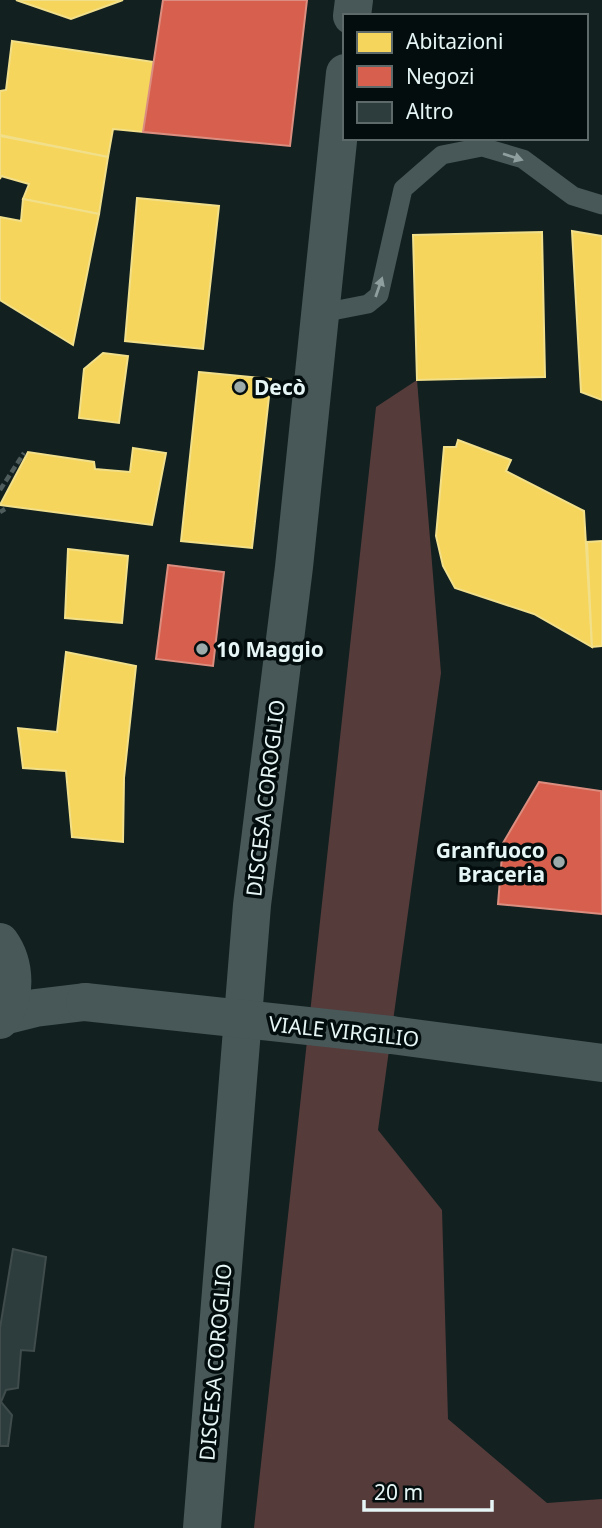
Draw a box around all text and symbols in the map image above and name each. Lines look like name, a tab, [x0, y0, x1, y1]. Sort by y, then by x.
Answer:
legend	[343, 14, 588, 140]
text: Abitazioni	[406, 27, 504, 55]
text: Negozi	[406, 62, 475, 90]
text: Altro	[406, 97, 453, 125]
one-way arrow	[503, 152, 524, 162]
one-way arrow	[374, 277, 385, 298]
place label: Decò	[254, 373, 306, 401]
marker: Decò	[232, 379, 248, 395]
place label: 10 Maggio	[216, 635, 324, 663]
marker: 10 Maggio	[194, 641, 210, 657]
street label: DISCESA COROGLIO	[239, 698, 291, 898]
place label: Granfuoco Braceria	[436, 836, 545, 888]
marker: Granfuoco Braceria	[551, 854, 567, 870]
street label: VIALE VIRGILIO	[267, 1009, 421, 1053]
street label: DISCESA COROGLIO	[192, 1262, 238, 1462]
scale bar	[364, 1468, 492, 1512]
text: 20 m	[374, 1478, 423, 1506]

